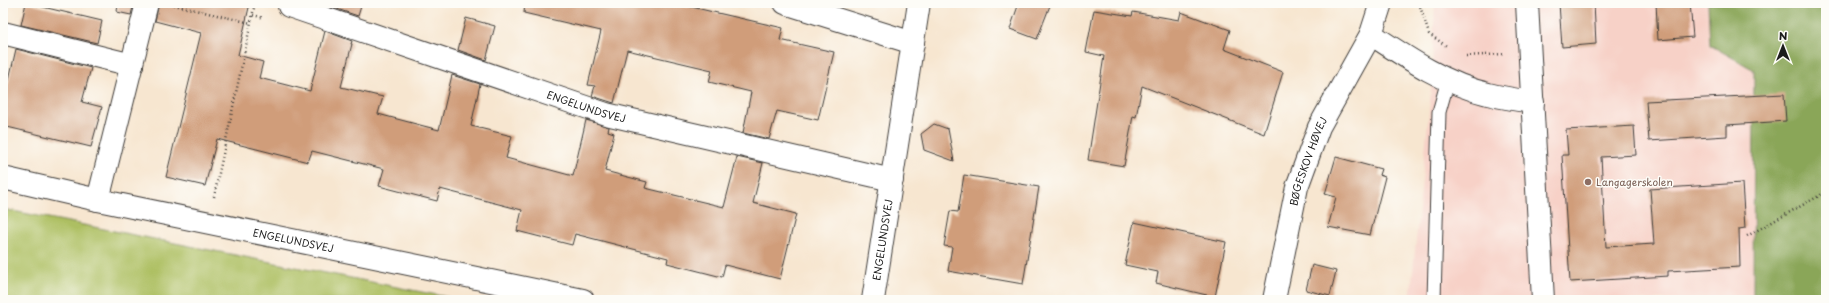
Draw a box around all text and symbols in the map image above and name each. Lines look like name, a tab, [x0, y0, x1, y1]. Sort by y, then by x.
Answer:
north arrow	[1763, 26, 1803, 66]
text: N	[1779, 27, 1788, 44]
street label: ENGELUNDSVEJ	[545, 86, 628, 125]
street label: BØGESKOV HØVEJ	[1285, 114, 1330, 207]
place label: Langagerskolen	[1596, 174, 1673, 189]
marker: Langagerskolen	[1583, 177, 1593, 187]
street label: ENGELUNDSVEJ	[868, 198, 896, 281]
street label: ENGELUNDSVEJ	[252, 224, 335, 255]

